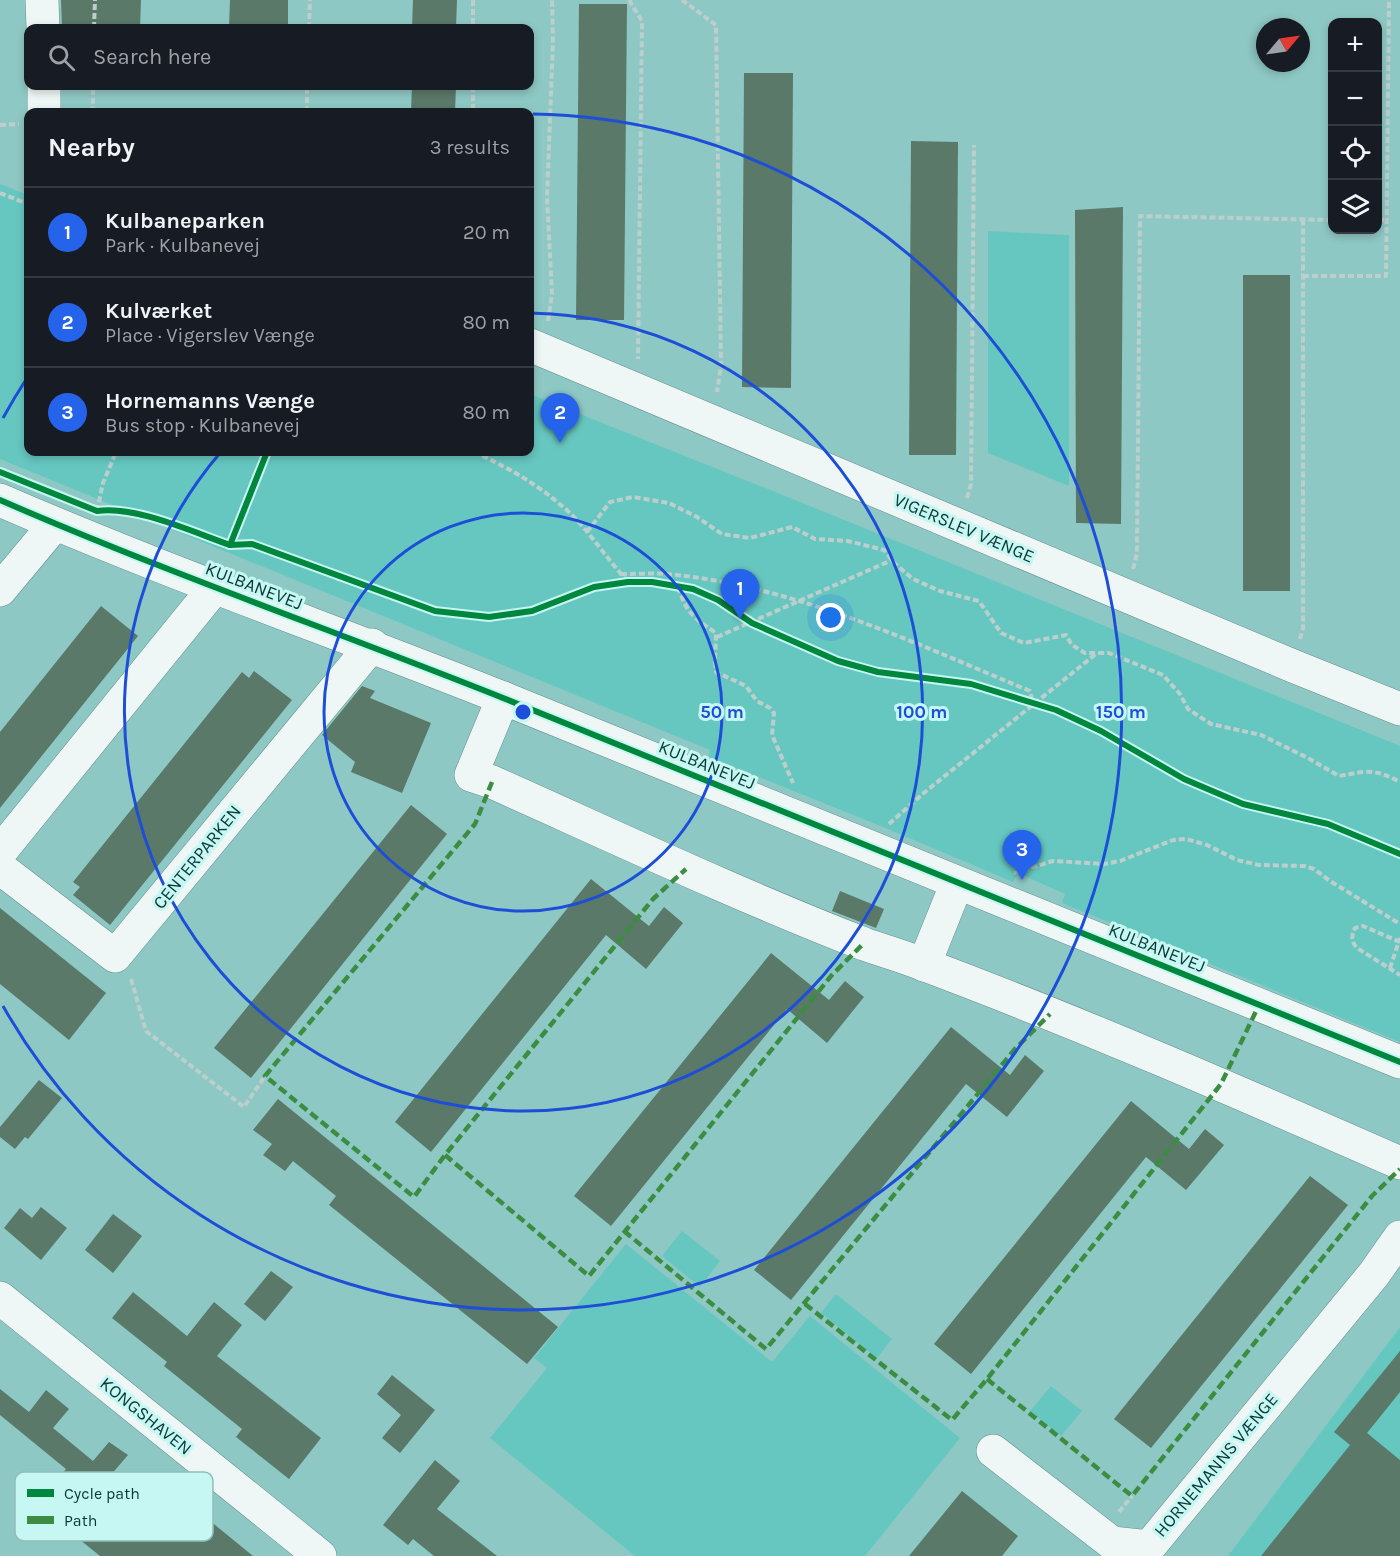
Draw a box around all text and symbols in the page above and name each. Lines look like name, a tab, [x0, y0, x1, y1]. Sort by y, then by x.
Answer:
north arrow	[1256, 18, 1310, 72]
map controls	[1328, 18, 1382, 234]
button: +	[1328, 18, 1382, 72]
search box	[24, 24, 534, 90]
icon: search	[45, 41, 78, 74]
text: Search here	[93, 44, 211, 70]
button: −	[1328, 72, 1382, 126]
button: locate	[1328, 126, 1382, 180]
text: Nearby	[48, 132, 135, 163]
text: 3 results	[430, 136, 510, 159]
button: layers	[1328, 180, 1382, 234]
text: Kulbaneparken	[105, 208, 265, 234]
text: 1	[64, 221, 71, 244]
text: 20 m	[463, 221, 510, 244]
text: Park · Kulbanevej	[105, 234, 260, 257]
text: Kulværket	[105, 298, 212, 324]
text: 2	[61, 311, 74, 334]
text: 80 m	[462, 311, 510, 334]
text: Place · Vigerslev Vænge	[105, 324, 315, 347]
text: Hornemanns Vænge	[105, 388, 315, 414]
pin: 2	[540, 394, 580, 443]
text: 3	[61, 401, 74, 424]
text: 80 m	[462, 401, 510, 424]
text: Bus stop · Kulbanevej	[105, 414, 300, 437]
street label: VIGERSLEV VÆNGE	[890, 488, 1038, 568]
street label: KULBANEVEJ	[202, 557, 306, 615]
pin: 1	[720, 570, 760, 619]
your location	[816, 603, 845, 632]
text: 50 m	[700, 701, 744, 723]
text: 100 m	[897, 701, 947, 723]
text: 150 m	[1096, 701, 1146, 723]
centre of rings	[513, 702, 533, 722]
street label: KULBANEVEJ	[655, 736, 759, 794]
street label: CENTERPARKEN	[148, 800, 246, 914]
pin: 3	[1002, 830, 1042, 880]
street label: KULBANEVEJ	[1105, 919, 1209, 977]
street label: KONGSHAVEN	[96, 1372, 196, 1460]
street label: HORNEMANNS VÆNGE	[1149, 1389, 1283, 1541]
legend	[15, 1472, 213, 1541]
text: Cycle path	[64, 1484, 140, 1503]
text: Path	[64, 1511, 97, 1530]

